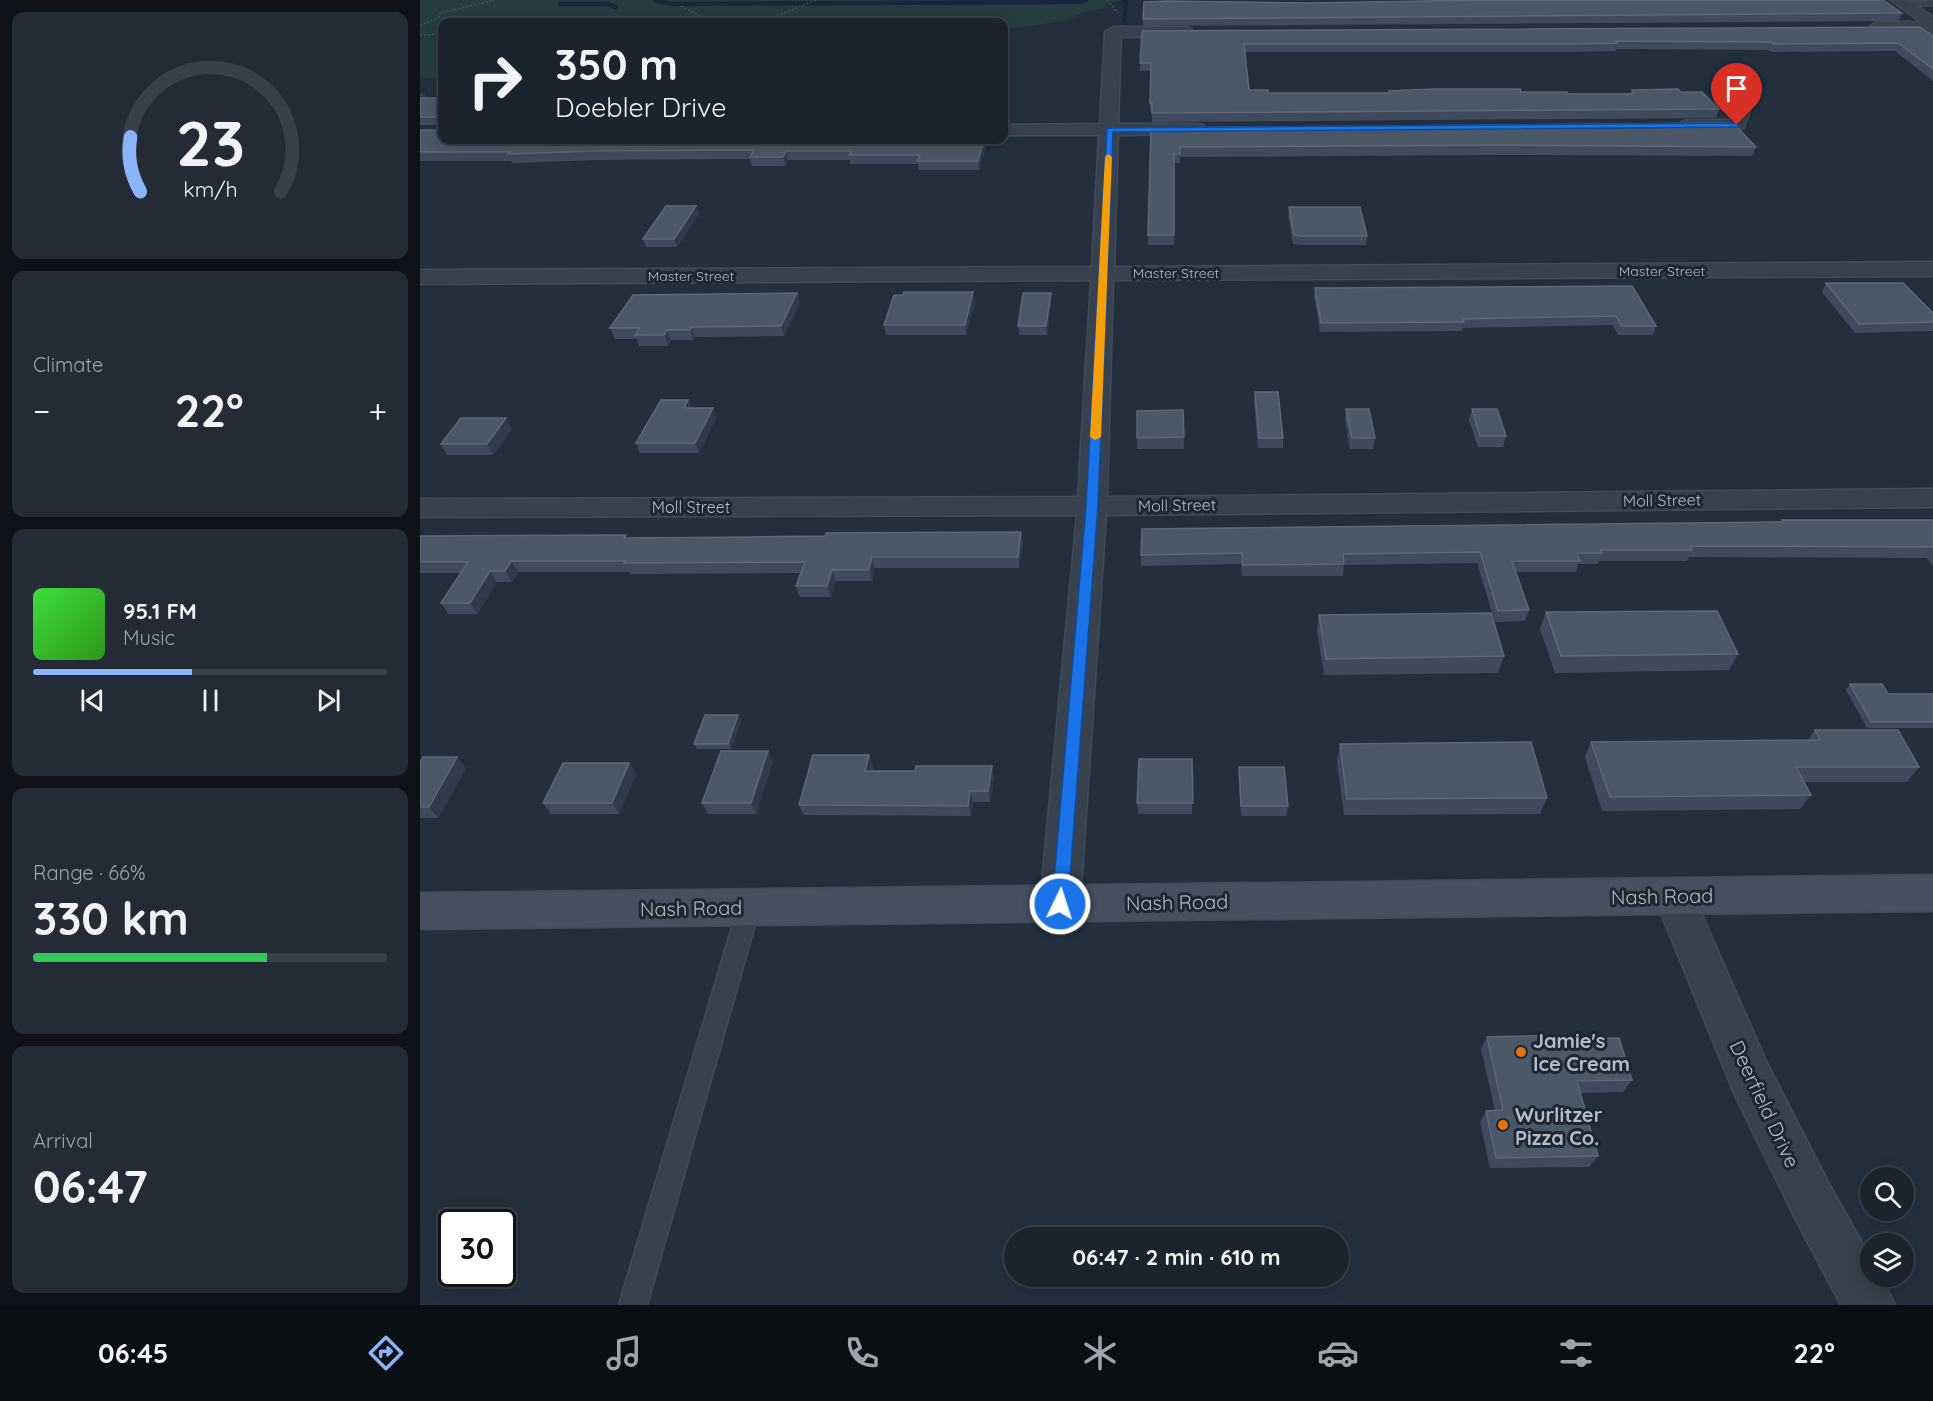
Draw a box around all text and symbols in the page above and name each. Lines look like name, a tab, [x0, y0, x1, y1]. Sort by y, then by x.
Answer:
text: 350 m	[555, 38, 678, 91]
icon: right	[456, 42, 534, 120]
pin	[1711, 63, 1762, 125]
icon: arrive	[1720, 72, 1753, 105]
text: Doebler Drive	[555, 90, 727, 124]
text: 23	[175, 104, 245, 182]
text: km/h	[183, 177, 237, 203]
street label: Master Street	[1619, 262, 1706, 280]
street label: Master Street	[1133, 264, 1220, 282]
street label: Master Street	[648, 267, 735, 285]
text: Climate	[33, 352, 103, 377]
text: 22°	[175, 382, 244, 438]
text: −	[33, 390, 50, 431]
text: +	[368, 390, 387, 431]
street label: Moll Street	[1623, 489, 1701, 511]
street label: Moll Street	[1138, 494, 1216, 516]
street label: Moll Street	[652, 497, 730, 517]
text: 95.1 FM	[123, 597, 197, 625]
text: Music	[123, 625, 175, 650]
icon: previous	[76, 684, 109, 717]
icon: pause	[194, 684, 227, 717]
icon: next	[312, 684, 345, 717]
text: Range · 66%	[33, 860, 145, 885]
position arrow	[1028, 872, 1092, 936]
street label: Nash Road	[1611, 883, 1713, 909]
street label: Nash Road	[1126, 889, 1228, 915]
text: 330 km	[33, 890, 189, 946]
street label: Nash Road	[640, 895, 742, 921]
place label: Jamie's Ice Cream	[1533, 1028, 1630, 1076]
street label: Deerfield Drive	[1725, 1036, 1805, 1172]
marker: Jamie's Ice Cream	[1514, 1045, 1528, 1059]
place label: Wurlitzer Pizza Co.	[1515, 1102, 1603, 1150]
marker: Wurlitzer Pizza Co.	[1496, 1118, 1510, 1132]
text: Arrival	[33, 1128, 93, 1153]
text: 06:47	[33, 1158, 148, 1214]
map controls	[1860, 1167, 1914, 1287]
button: search	[1860, 1167, 1914, 1221]
speed limit sign: 30	[438, 1209, 516, 1287]
button: layers	[1860, 1233, 1914, 1287]
text: 06:47 · 2 min · 610 m	[1073, 1243, 1280, 1271]
icon: directions	[365, 1332, 407, 1374]
icon: music	[603, 1332, 645, 1374]
icon: phone	[841, 1332, 883, 1374]
icon: climate	[1079, 1332, 1121, 1374]
icon: car	[1317, 1332, 1359, 1374]
icon: filters	[1555, 1332, 1597, 1374]
text: 06:45	[98, 1336, 168, 1370]
text: 22°	[1793, 1336, 1835, 1370]

